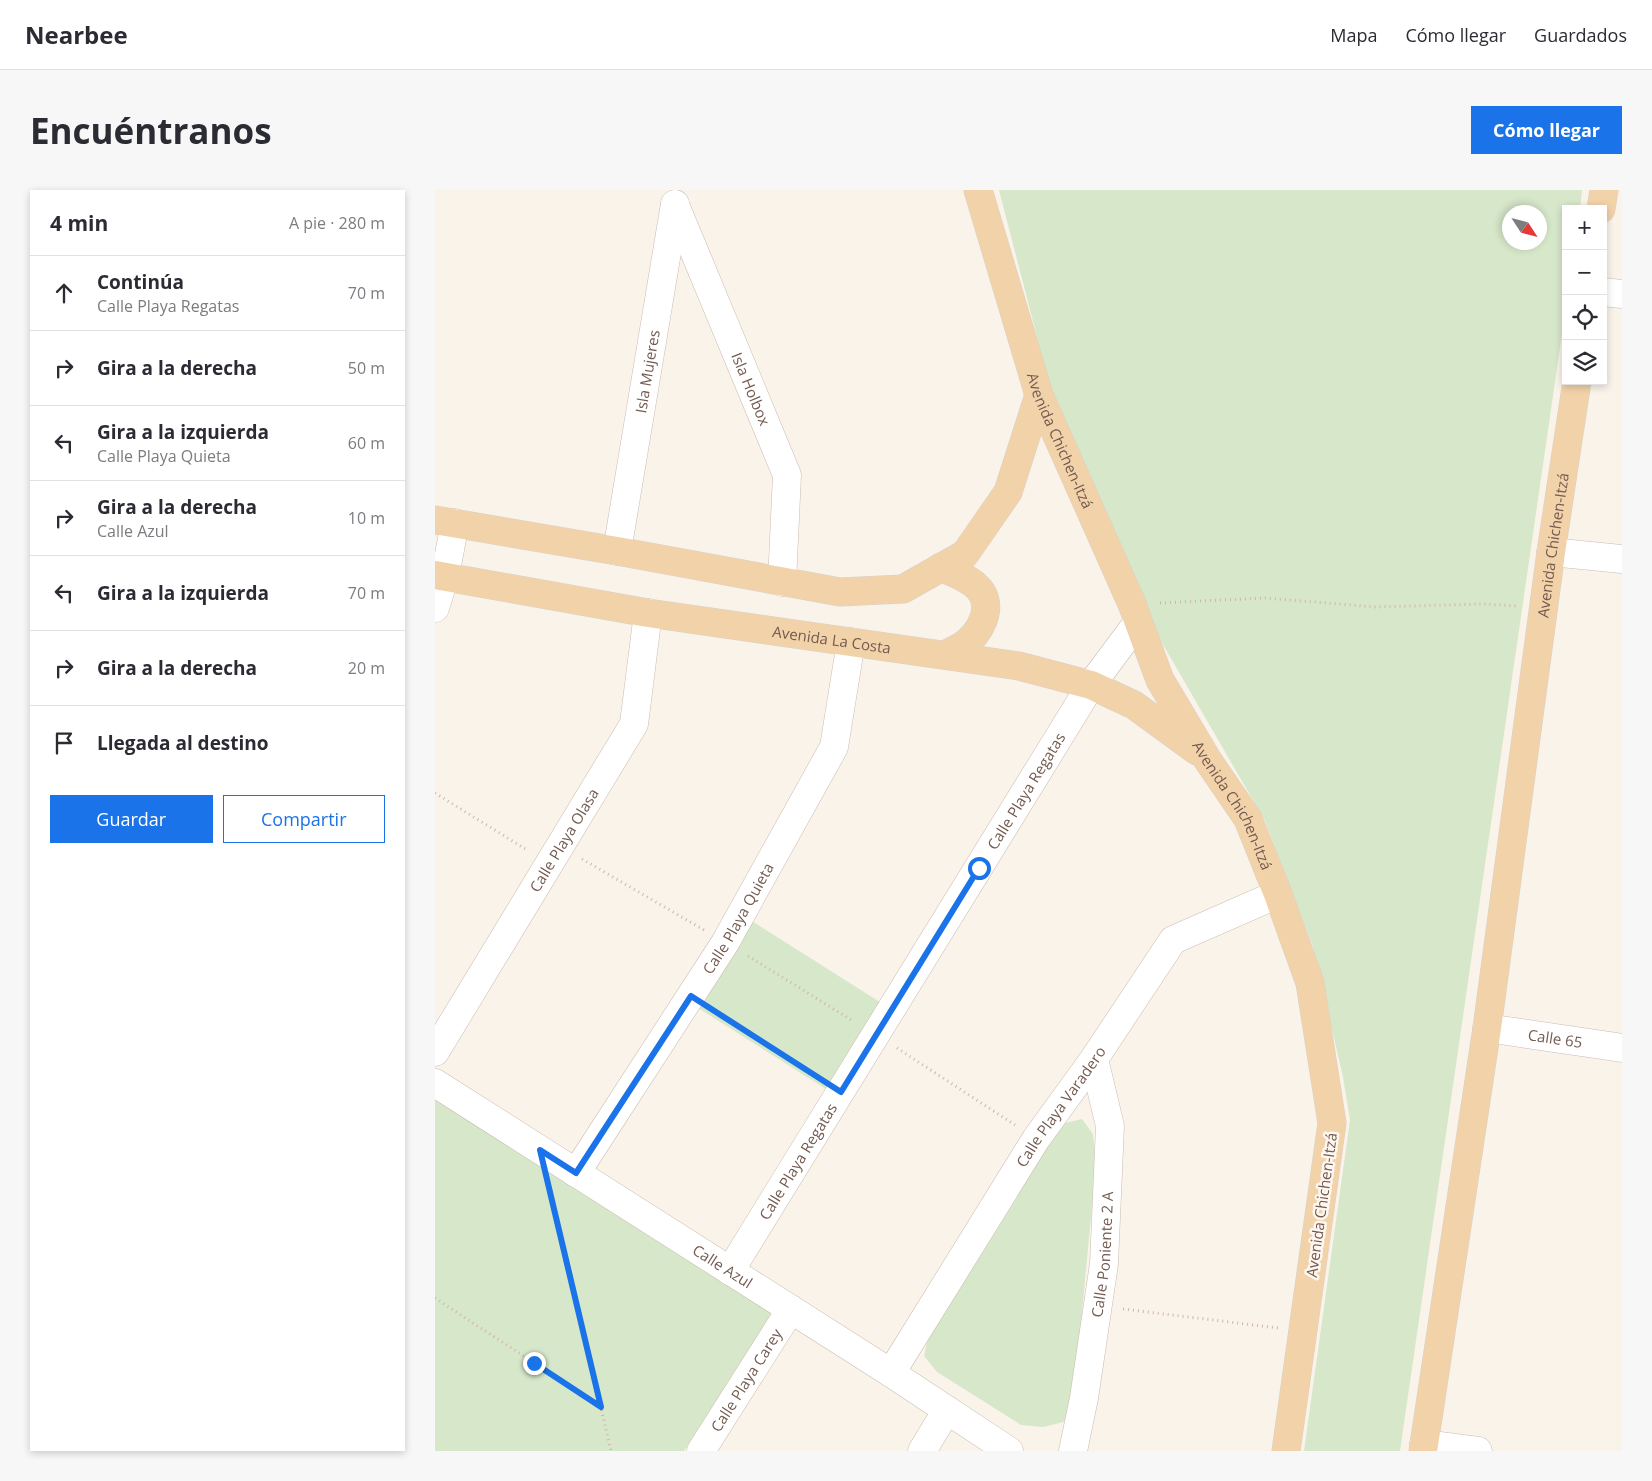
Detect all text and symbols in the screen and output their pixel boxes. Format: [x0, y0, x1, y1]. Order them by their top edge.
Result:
text: Nearbee [25, 18, 128, 51]
text: Mapa [1330, 23, 1377, 47]
text: Cómo llegar [1405, 23, 1506, 47]
text: Guardados [1534, 23, 1627, 47]
button: Cómo llegar [1471, 106, 1622, 154]
text: Encuéntranos [30, 107, 272, 154]
north arrow [1502, 205, 1547, 250]
map controls [1562, 205, 1607, 385]
button: + [1562, 205, 1607, 250]
text: 4 min [50, 209, 108, 237]
text: A pie · 280 m [289, 212, 385, 234]
button: − [1562, 250, 1607, 295]
text: Continúa [97, 269, 184, 295]
icon: ahead [50, 279, 78, 307]
text: 70 m [348, 282, 385, 304]
text: Calle Playa Regatas [97, 295, 239, 317]
button: locate [1562, 295, 1607, 340]
street label: Isla Mujeres [630, 328, 664, 415]
button: layers [1562, 340, 1607, 385]
street label: Isla Holbox [727, 349, 775, 429]
icon: right [50, 354, 78, 382]
text: Gira a la derecha [97, 355, 257, 381]
text: 50 m [348, 357, 385, 379]
street label: Avenida Chichen-Itzá [1023, 370, 1098, 512]
text: Gira a la izquierda [97, 419, 269, 445]
icon: left [50, 429, 78, 457]
text: 60 m [348, 432, 385, 454]
text: Calle Playa Quieta [97, 445, 231, 467]
street label: Avenida Chichen-Itzá [1532, 471, 1573, 619]
text: Gira a la derecha [97, 494, 257, 520]
icon: right [50, 504, 78, 532]
text: 10 m [348, 507, 385, 529]
text: Calle Azul [97, 520, 169, 542]
icon: left [50, 579, 78, 607]
text: Gira a la izquierda [97, 580, 269, 606]
text: 70 m [348, 582, 385, 604]
street label: Avenida La Costa [771, 621, 892, 658]
icon: right [50, 654, 78, 682]
text: Gira a la derecha [97, 655, 257, 681]
text: 20 m [348, 657, 385, 679]
icon: arrive [50, 729, 78, 757]
street label: Calle Playa Regatas [982, 729, 1069, 853]
text: Llegada al destino [97, 730, 269, 756]
street label: Avenida Chichen-Itzá [1188, 737, 1277, 873]
street label: Calle Playa Olasa [524, 784, 603, 896]
button: Guardar [50, 795, 213, 843]
button: Compartir [223, 795, 385, 843]
route start [968, 857, 991, 880]
street label: Calle Playa Quieta [698, 859, 778, 978]
street label: Calle 65 [1527, 1024, 1584, 1052]
street label: Calle Playa Varadero [1011, 1042, 1110, 1171]
street label: Calle Playa Regatas [754, 1099, 841, 1223]
street label: Avenida Chichen-Itzá [1301, 1131, 1341, 1279]
street label: Calle Poniente 2 A [1086, 1191, 1117, 1319]
street label: Calle Azul [689, 1240, 756, 1292]
street label: Calle Playa Carey [706, 1324, 786, 1435]
route end [523, 1352, 546, 1375]

